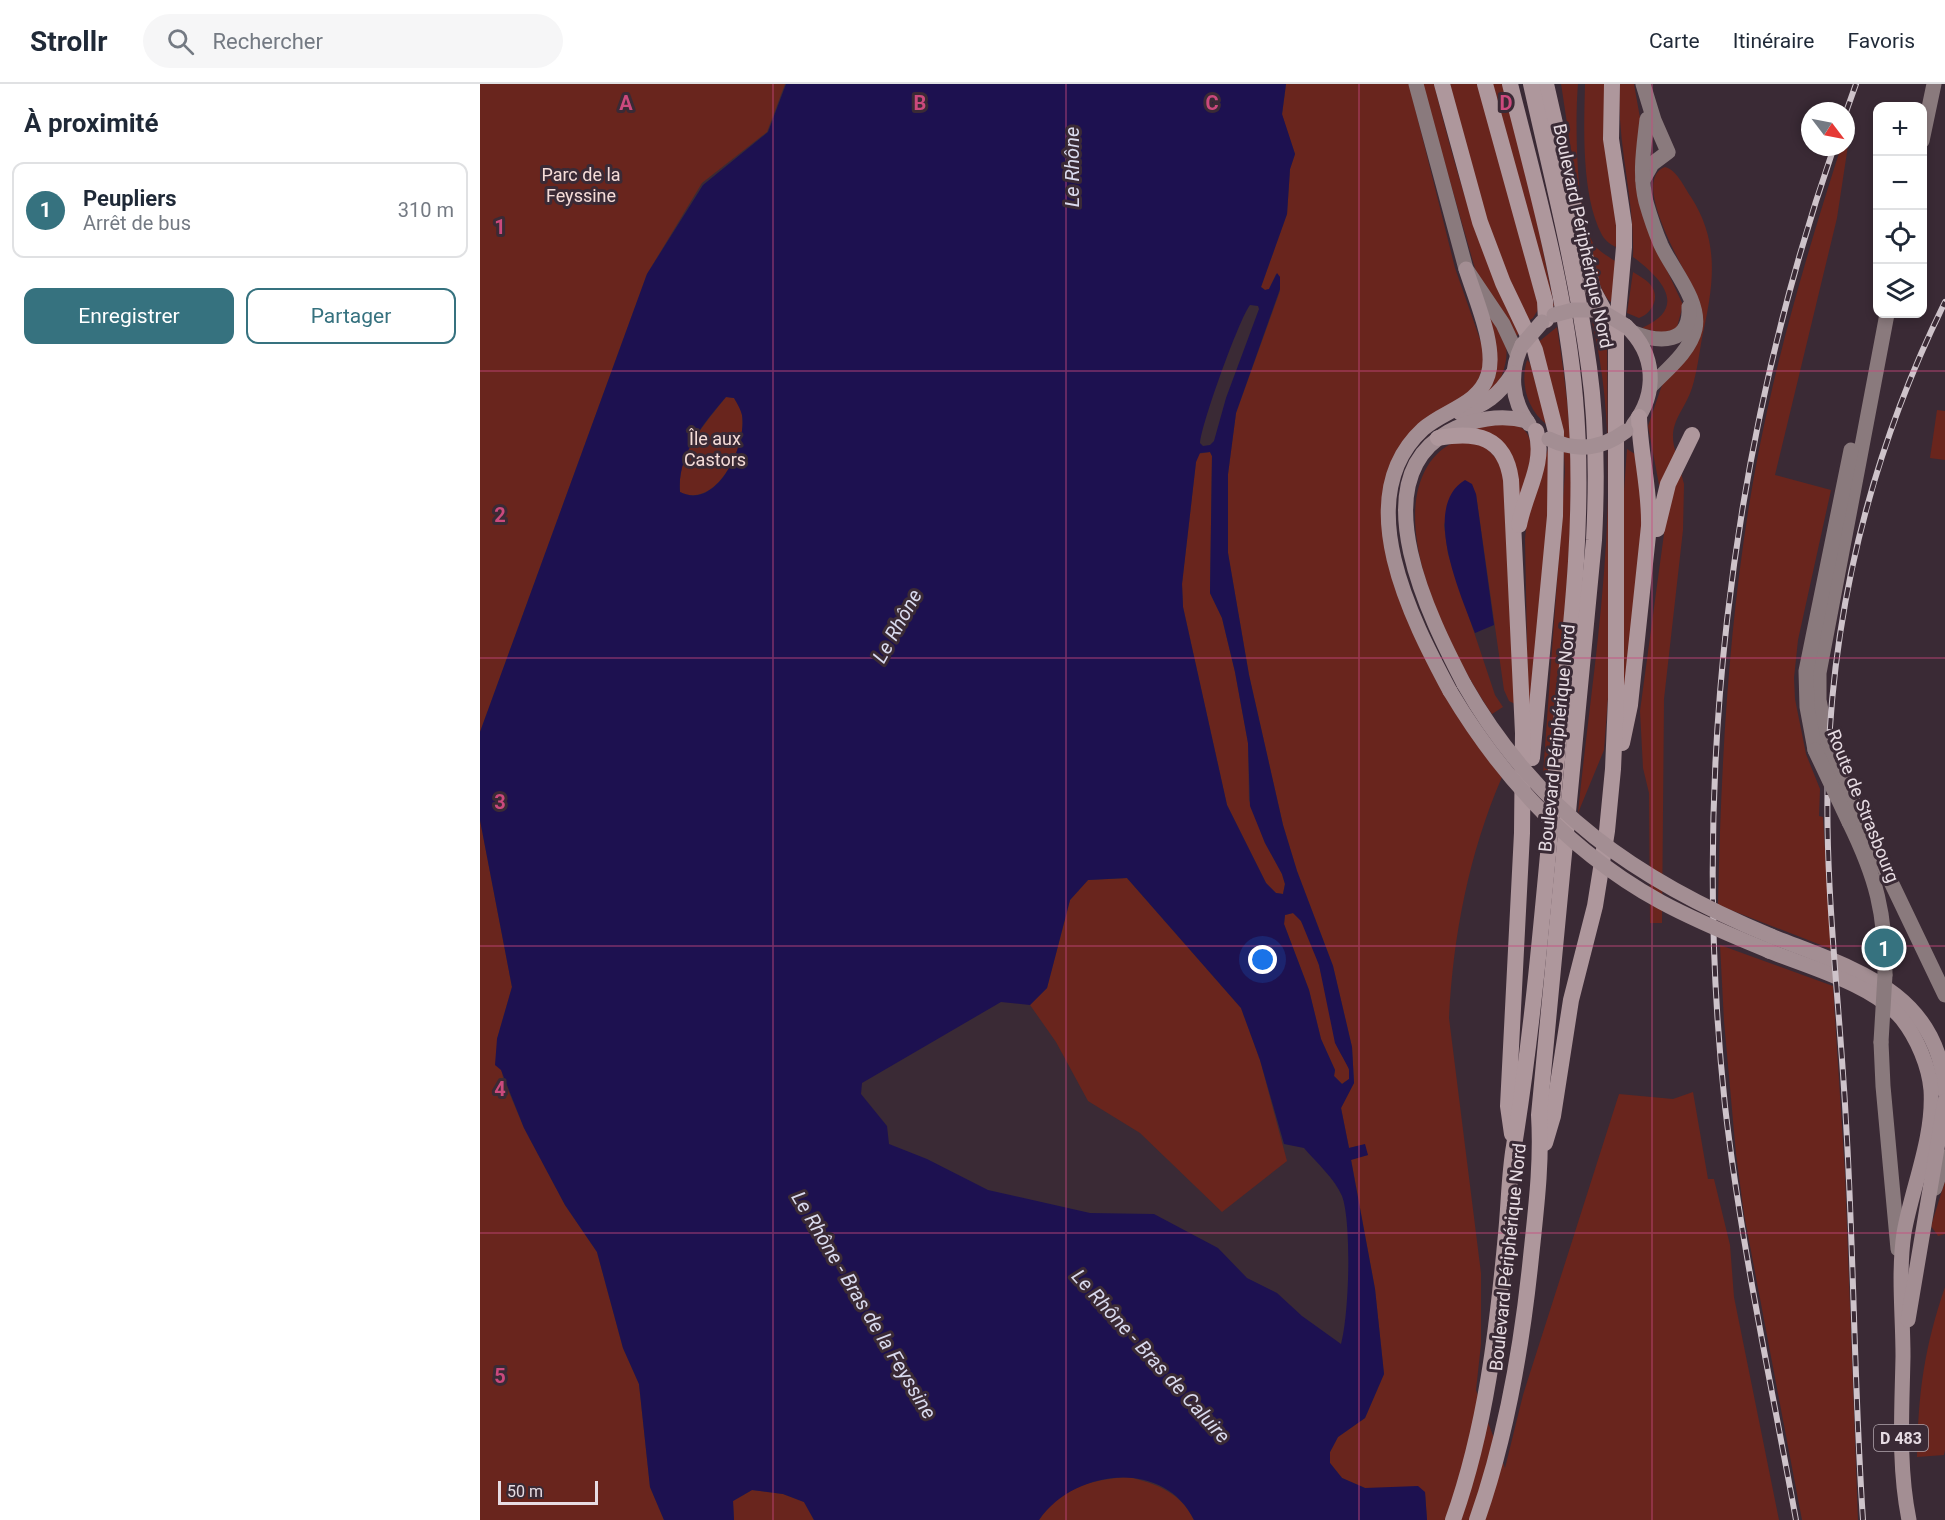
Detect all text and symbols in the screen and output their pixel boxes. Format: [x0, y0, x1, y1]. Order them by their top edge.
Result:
search box [143, 14, 563, 68]
text: Strollr [30, 25, 107, 58]
icon: search [164, 25, 197, 58]
text: Rechercher [212, 29, 323, 54]
text: Carte [1649, 29, 1700, 53]
text: Itinéraire [1733, 29, 1814, 53]
text: Favoris [1847, 29, 1915, 53]
text: A [619, 91, 633, 115]
text: B [914, 91, 926, 115]
text: C [1205, 91, 1219, 115]
text: D [1500, 91, 1513, 115]
north arrow [1801, 102, 1855, 156]
map controls [1873, 102, 1927, 318]
button: + [1873, 102, 1927, 156]
text: À proximité [24, 108, 158, 138]
street label: Boulevard Périphérique Nord [1549, 122, 1618, 350]
water label: Le Rhône [1060, 127, 1084, 207]
button: − [1873, 156, 1927, 210]
park label: Parc de la Feyssine [541, 164, 621, 206]
text: Peupliers [83, 186, 177, 211]
text: 1 [40, 198, 51, 222]
text: 310 m [398, 198, 454, 222]
button: locate [1873, 210, 1927, 264]
text: Arrêt de bus [83, 211, 191, 235]
text: 1 [494, 215, 506, 239]
button: layers [1873, 264, 1927, 318]
button: Enregistrer [24, 288, 234, 344]
button: Partager [246, 288, 456, 344]
park label: Île aux Castors [684, 428, 746, 470]
text: 2 [494, 503, 506, 527]
water label: Le Rhône [867, 585, 927, 667]
street label: Boulevard Périphérique Nord [1534, 623, 1579, 853]
street label: Route de Strasbourg [1823, 726, 1904, 885]
text: 3 [494, 790, 506, 814]
pin: 1 [1864, 926, 1904, 970]
your location [1248, 945, 1277, 974]
text: 4 [494, 1077, 506, 1101]
street label: Boulevard Périphérique Nord [1485, 1142, 1530, 1372]
water label: Le Rhône - Bras de la Feyssine [786, 1187, 942, 1423]
water label: Le Rhône - Bras de Caluire [1067, 1264, 1235, 1448]
text: 5 [494, 1364, 506, 1388]
road number: D 483 [1874, 1425, 1928, 1451]
scale bar [498, 1478, 598, 1506]
text: 50 m [507, 1482, 543, 1501]

